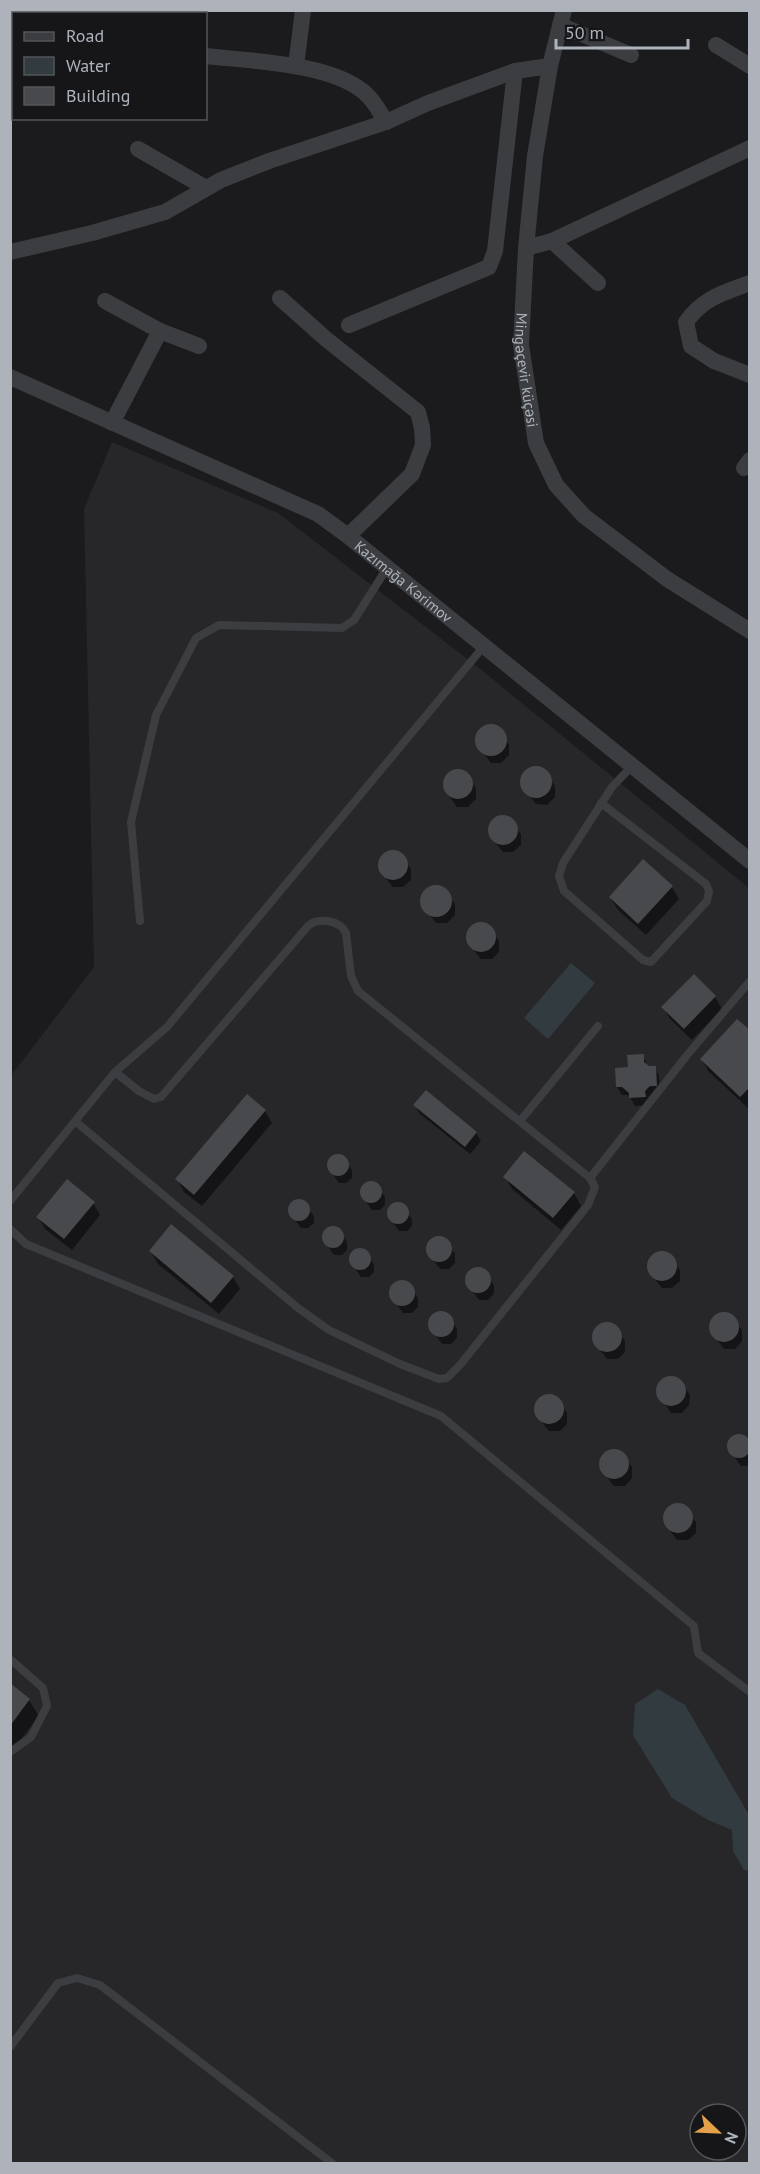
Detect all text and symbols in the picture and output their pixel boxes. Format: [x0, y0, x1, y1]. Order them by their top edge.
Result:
legend [12, 12, 207, 120]
scale bar [556, 12, 688, 50]
text: 50 m [565, 21, 604, 44]
text: Road [66, 24, 104, 47]
text: Water [66, 54, 110, 77]
text: Building [66, 84, 130, 107]
street label: Mingəçevir küçəsi [512, 312, 543, 429]
street label: Kazımağa Kərimov [351, 536, 457, 627]
north arrow [688, 2102, 748, 2162]
text: N [721, 2129, 743, 2147]

